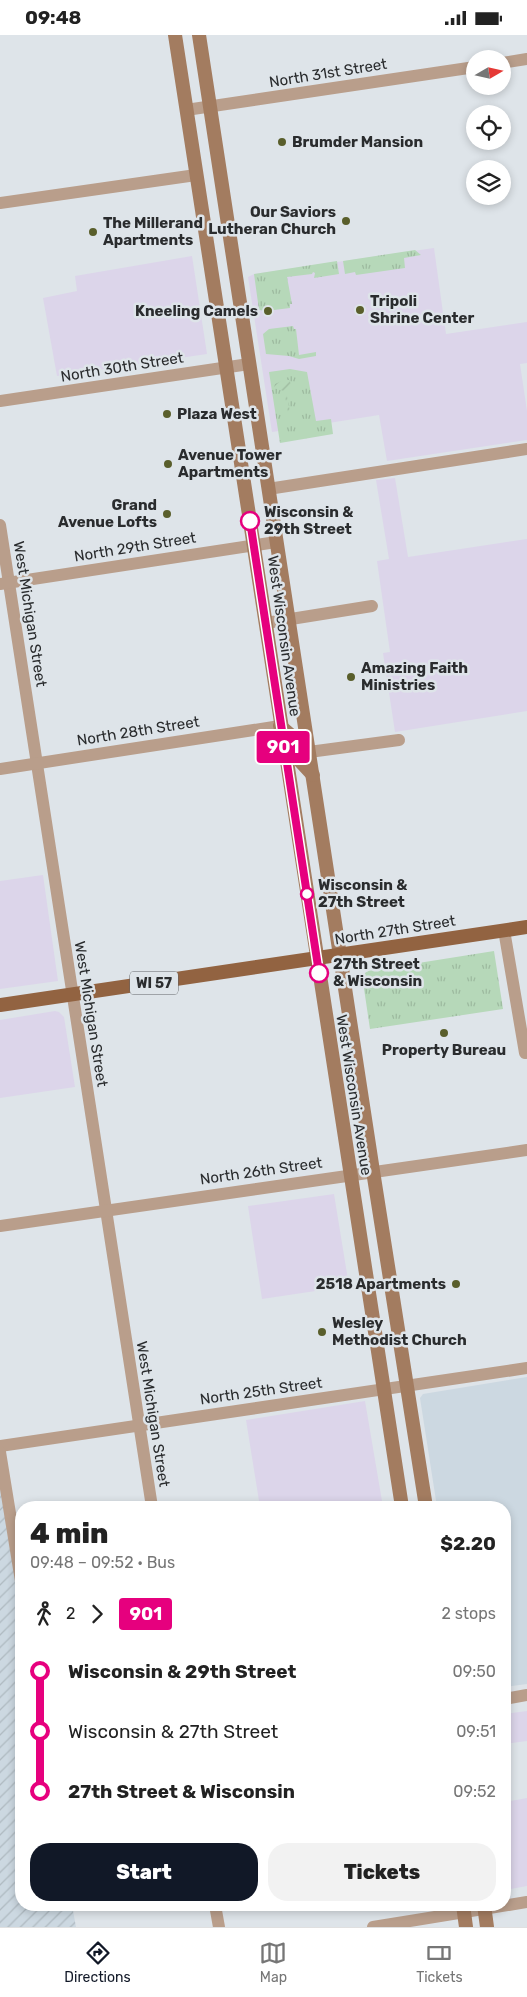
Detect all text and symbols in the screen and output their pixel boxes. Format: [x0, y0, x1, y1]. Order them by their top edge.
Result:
text: 09:48 [25, 6, 82, 29]
north arrow [466, 50, 511, 95]
map controls [466, 50, 511, 205]
street label: North 31st Street [268, 55, 388, 91]
button: locate [466, 105, 511, 150]
place label: Brumder Mansion [292, 133, 423, 151]
marker: Brumder Mansion [276, 136, 288, 148]
button: layers [466, 160, 511, 205]
place label: Our Saviors Lutheran Church [208, 203, 336, 238]
place label: The Millerand Apartments [103, 214, 203, 249]
marker: Our Saviors Lutheran Church [340, 215, 352, 227]
marker: The Millerand Apartments [87, 226, 99, 238]
place label: Tripoli Shrine Center [370, 292, 474, 327]
place label: Kneeling Camels [135, 302, 258, 320]
marker: Tripoli Shrine Center [354, 304, 366, 316]
marker: Kneeling Camels [262, 305, 274, 317]
street label: North 30th Street [59, 348, 185, 386]
place label: Plaza West [177, 405, 257, 423]
marker: Plaza West [161, 408, 173, 420]
place label: Avenue Tower Apartments [178, 446, 282, 481]
marker: Avenue Tower Apartments [162, 458, 174, 470]
place label: Grand Avenue Lofts [58, 496, 157, 531]
place label: Wisconsin & 29th Street [264, 503, 353, 538]
marker: Grand Avenue Lofts [161, 508, 173, 520]
marker: Wisconsin & 29th Street [240, 511, 260, 531]
street label: North 29th Street [73, 528, 197, 566]
street label: West Michigan Street [10, 540, 50, 688]
street label: West Wisconsin Avenue [264, 554, 304, 718]
place label: Amazing Faith Ministries [361, 659, 468, 694]
marker: Amazing Faith Ministries [345, 671, 357, 683]
street label: North 28th Street [75, 712, 201, 750]
line badge: 901 [254, 731, 312, 763]
text: 901 [267, 736, 299, 758]
place label: Wisconsin & 27th Street [318, 876, 407, 911]
marker: Wisconsin & 27th Street [300, 887, 314, 901]
street label: North 27th Street [333, 912, 457, 948]
street label: West Michigan Street [71, 940, 111, 1088]
place label: 27th Street & Wisconsin [333, 955, 422, 990]
marker: 27th Street & Wisconsin [309, 963, 329, 983]
road number: WI 57 [130, 971, 178, 995]
street label: West Wisconsin Avenue [332, 1013, 376, 1177]
marker: Property Bureau [438, 1027, 450, 1039]
place label: Property Bureau [382, 1041, 506, 1059]
street label: North 26th Street [199, 1153, 323, 1188]
place label: 2518 Apartments [316, 1275, 446, 1293]
marker: 2518 Apartments [450, 1278, 462, 1290]
place label: Wesley Methodist Church [332, 1314, 467, 1349]
marker: Wesley Methodist Church [316, 1326, 328, 1338]
street label: West Michigan Street [133, 1340, 173, 1488]
street label: North 25th Street [199, 1373, 323, 1408]
text: 4 min [30, 1517, 108, 1550]
text: $2.20 [440, 1532, 496, 1555]
text: 09:48 – 09:52 · Bus [30, 1553, 175, 1572]
icon: walk [30, 1600, 58, 1628]
icon: forward [83, 1600, 111, 1628]
text: 901 [129, 1603, 162, 1625]
text: 2 [66, 1604, 75, 1623]
text: 2 stops [441, 1604, 496, 1623]
text: Wisconsin & 29th Street [68, 1660, 296, 1683]
text: 09:50 [453, 1662, 496, 1681]
text: Wisconsin & 27th Street [68, 1720, 278, 1743]
text: 09:51 [456, 1722, 496, 1741]
text: 27th Street & Wisconsin [68, 1780, 295, 1803]
text: 09:52 [453, 1782, 496, 1801]
button: Start [30, 1843, 258, 1901]
button: Tickets [268, 1843, 496, 1901]
tab: Directions [64, 1939, 131, 1986]
tab: Map [259, 1939, 287, 1986]
tab: Tickets [416, 1939, 463, 1986]

